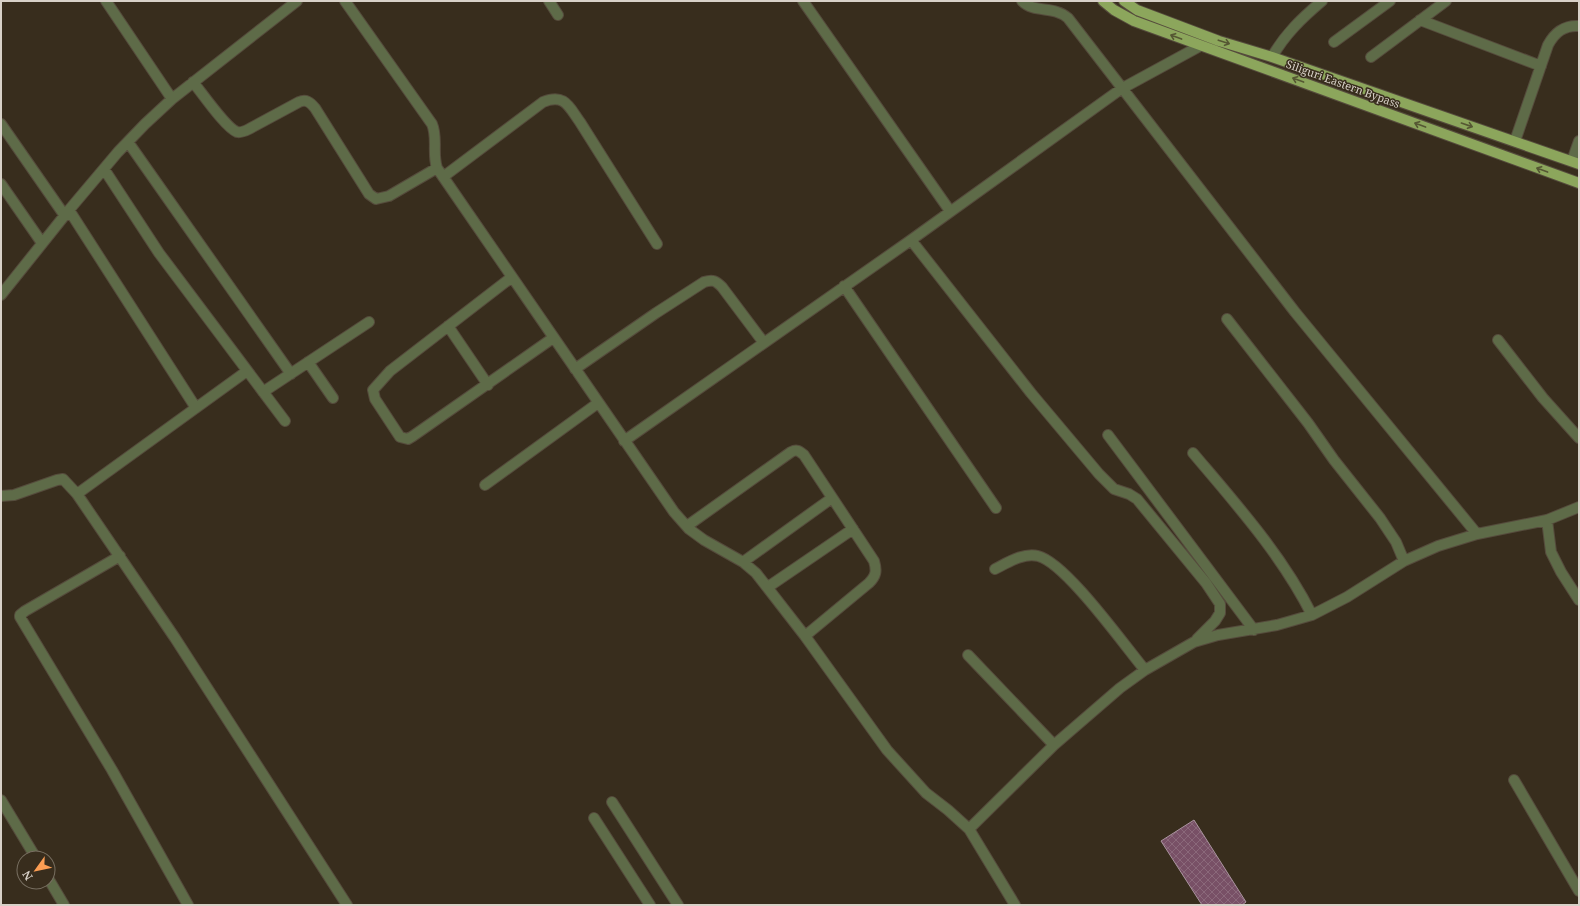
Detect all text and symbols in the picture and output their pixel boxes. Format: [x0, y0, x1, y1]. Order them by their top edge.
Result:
one-way arrow [1170, 32, 1182, 40]
one-way arrow [1218, 39, 1231, 46]
street label: Siliguri Eastern Bypass [1284, 56, 1402, 111]
one-way arrow [1293, 76, 1305, 84]
one-way arrow [1415, 121, 1427, 129]
one-way arrow [1460, 121, 1472, 129]
one-way arrow [1537, 165, 1549, 173]
north arrow [16, 850, 56, 890]
text: N [18, 868, 36, 883]

